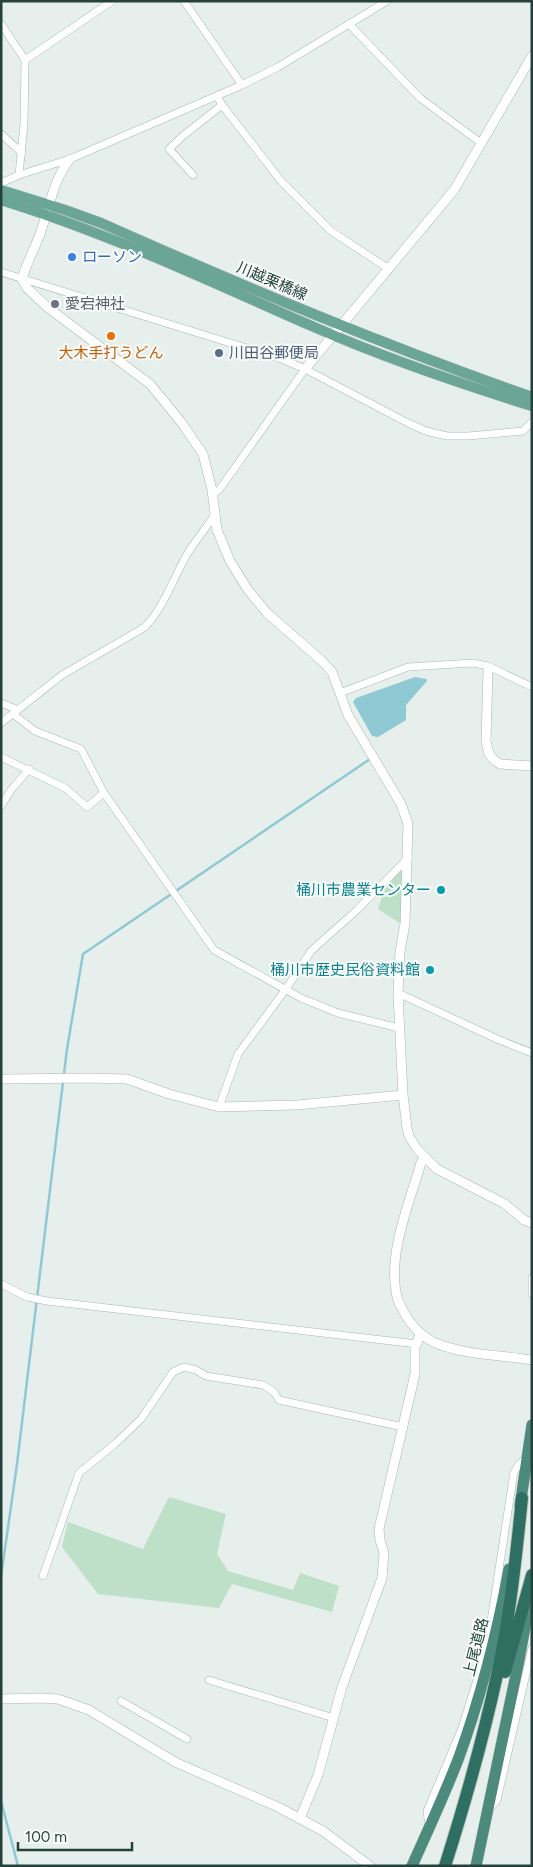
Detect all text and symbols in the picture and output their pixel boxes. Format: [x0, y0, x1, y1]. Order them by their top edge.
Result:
place label: ローソン [82, 248, 142, 266]
marker: ローソン [66, 251, 78, 263]
street label: 川越栗橋線 [234, 258, 310, 304]
place label: 愛宕神社 [65, 295, 125, 313]
marker: 愛宕神社 [49, 298, 61, 310]
marker: 大木手打うどん [105, 330, 117, 342]
place label: 大木手打うどん [58, 344, 164, 362]
place label: 川田谷郵便局 [229, 344, 319, 362]
marker: 川田谷郵便局 [213, 347, 225, 359]
place label: 桶川市農業センター [296, 881, 431, 899]
marker: 桶川市農業センター [435, 884, 447, 896]
place label: 桶川市歴史民俗資料館 [270, 961, 420, 979]
marker: 桶川市歴史民俗資料館 [424, 964, 436, 976]
street label: 上尾道路 [460, 1616, 492, 1678]
scale bar [18, 1820, 131, 1852]
text: 100 m [25, 1828, 67, 1846]

